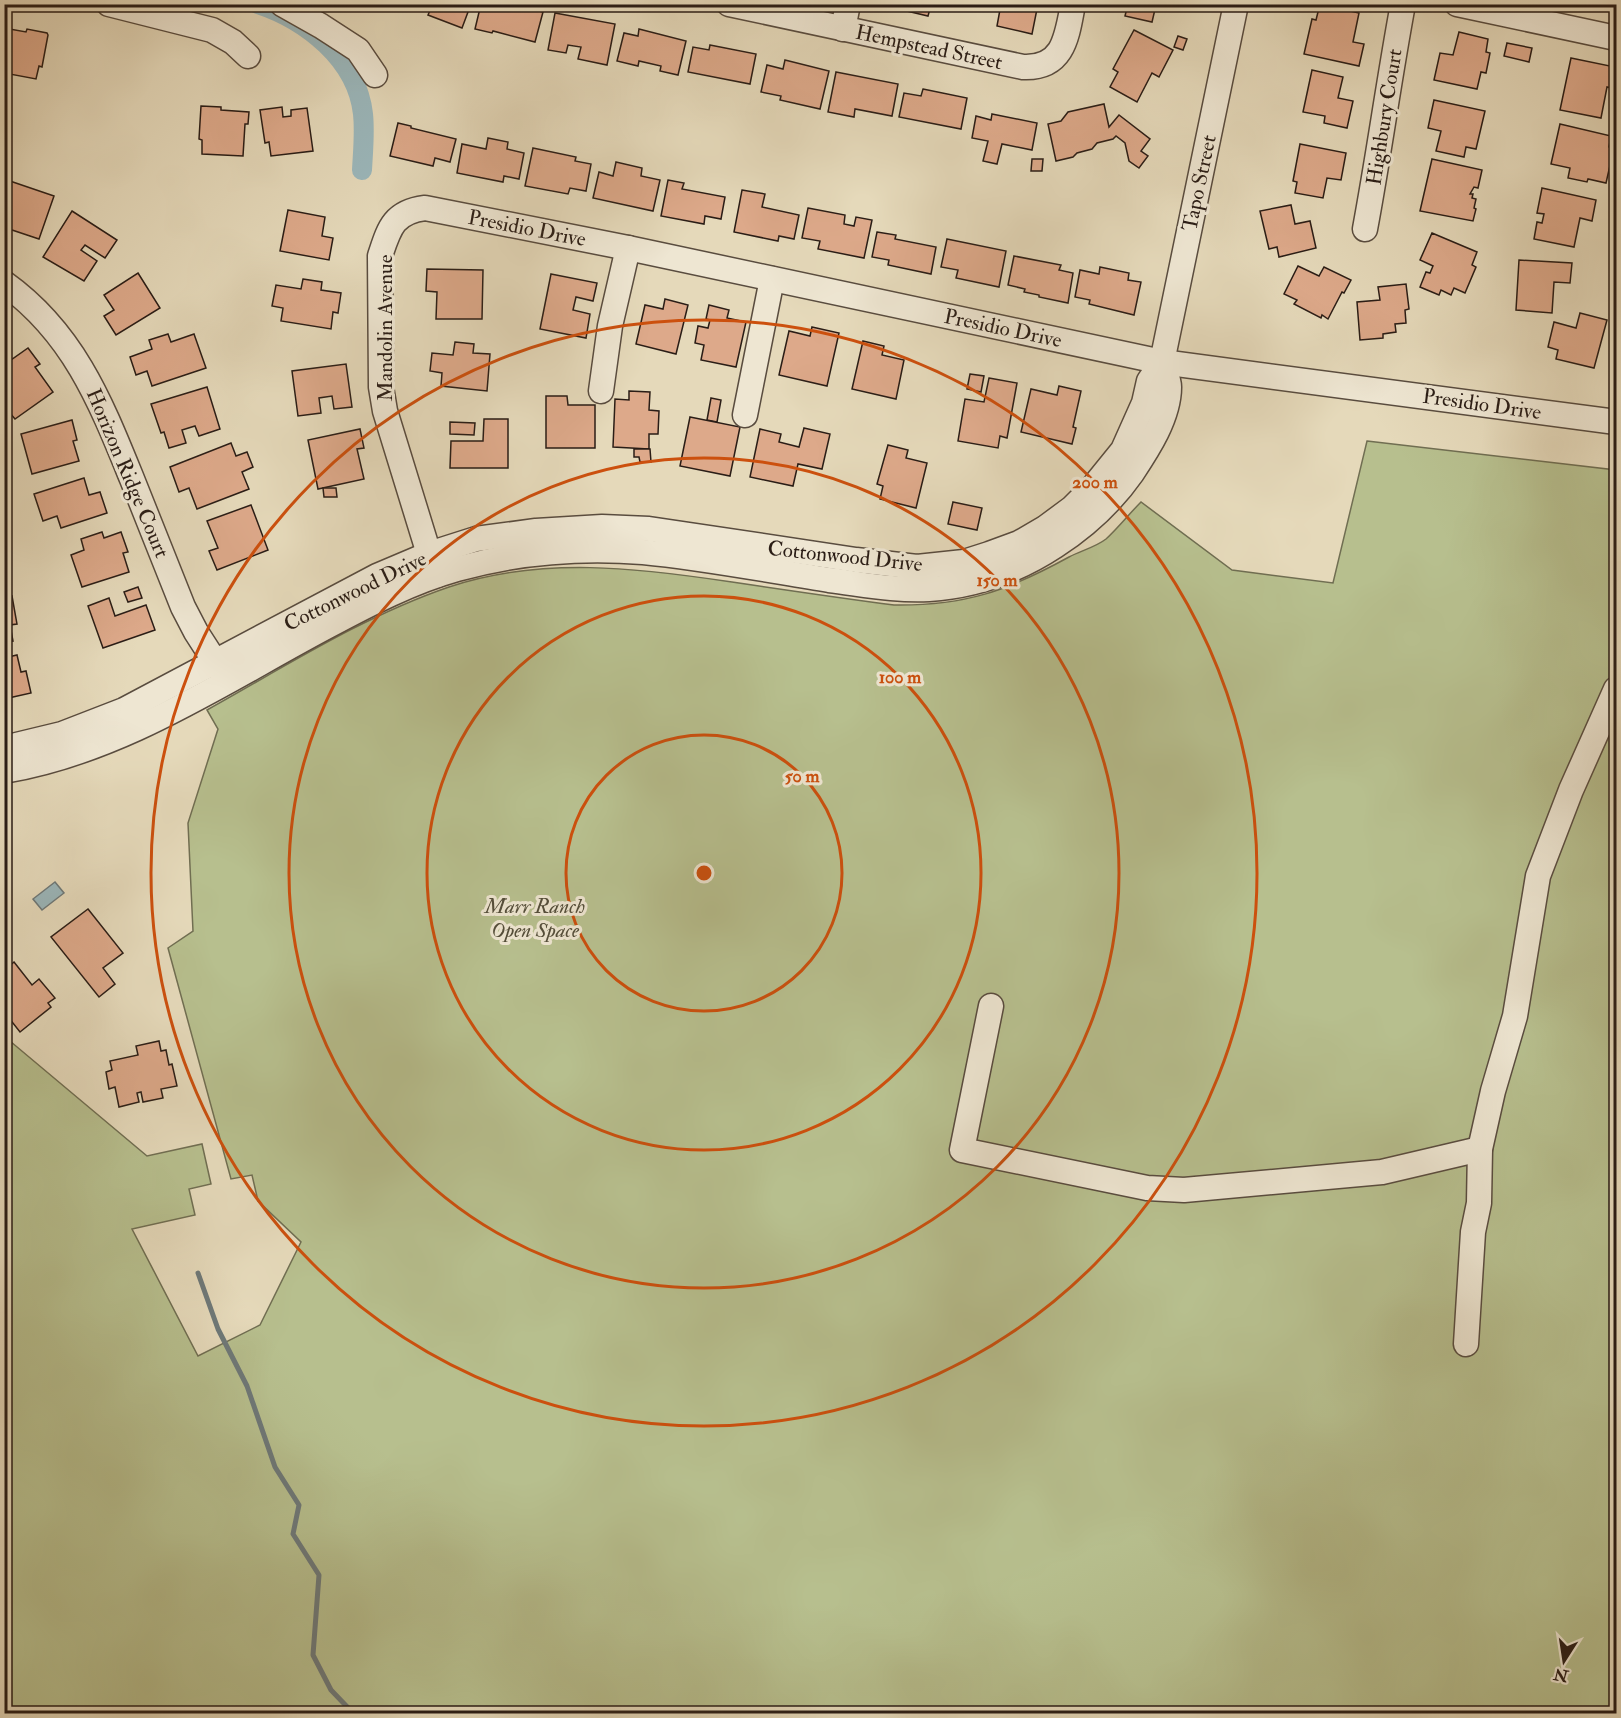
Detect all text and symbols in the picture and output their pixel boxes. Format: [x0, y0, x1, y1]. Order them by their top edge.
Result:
street label: Hempstead Street [853, 19, 1005, 76]
street label: Highbury Court [1360, 47, 1409, 187]
street label: Tapo Street [1176, 132, 1223, 234]
street label: Presidio Drive [466, 204, 588, 253]
street label: Mandolin Avenue [372, 254, 399, 401]
street label: Presidio Drive [942, 303, 1064, 354]
street label: Presidio Drive [1421, 383, 1543, 426]
street label: Horizon Ridge Court [80, 384, 175, 562]
text: 200 m [1072, 471, 1119, 494]
street label: Cottonwood Drive [766, 535, 924, 578]
street label: Cottonwood Drive [279, 545, 431, 638]
text: 150 m [976, 569, 1019, 592]
text: 100 m [879, 666, 922, 689]
text: 50 m [785, 765, 820, 788]
centre of rings [694, 863, 714, 883]
park label: Marr Ranch Open Space [483, 893, 585, 944]
north arrow [1534, 1631, 1594, 1691]
text: N [1551, 1663, 1571, 1686]

